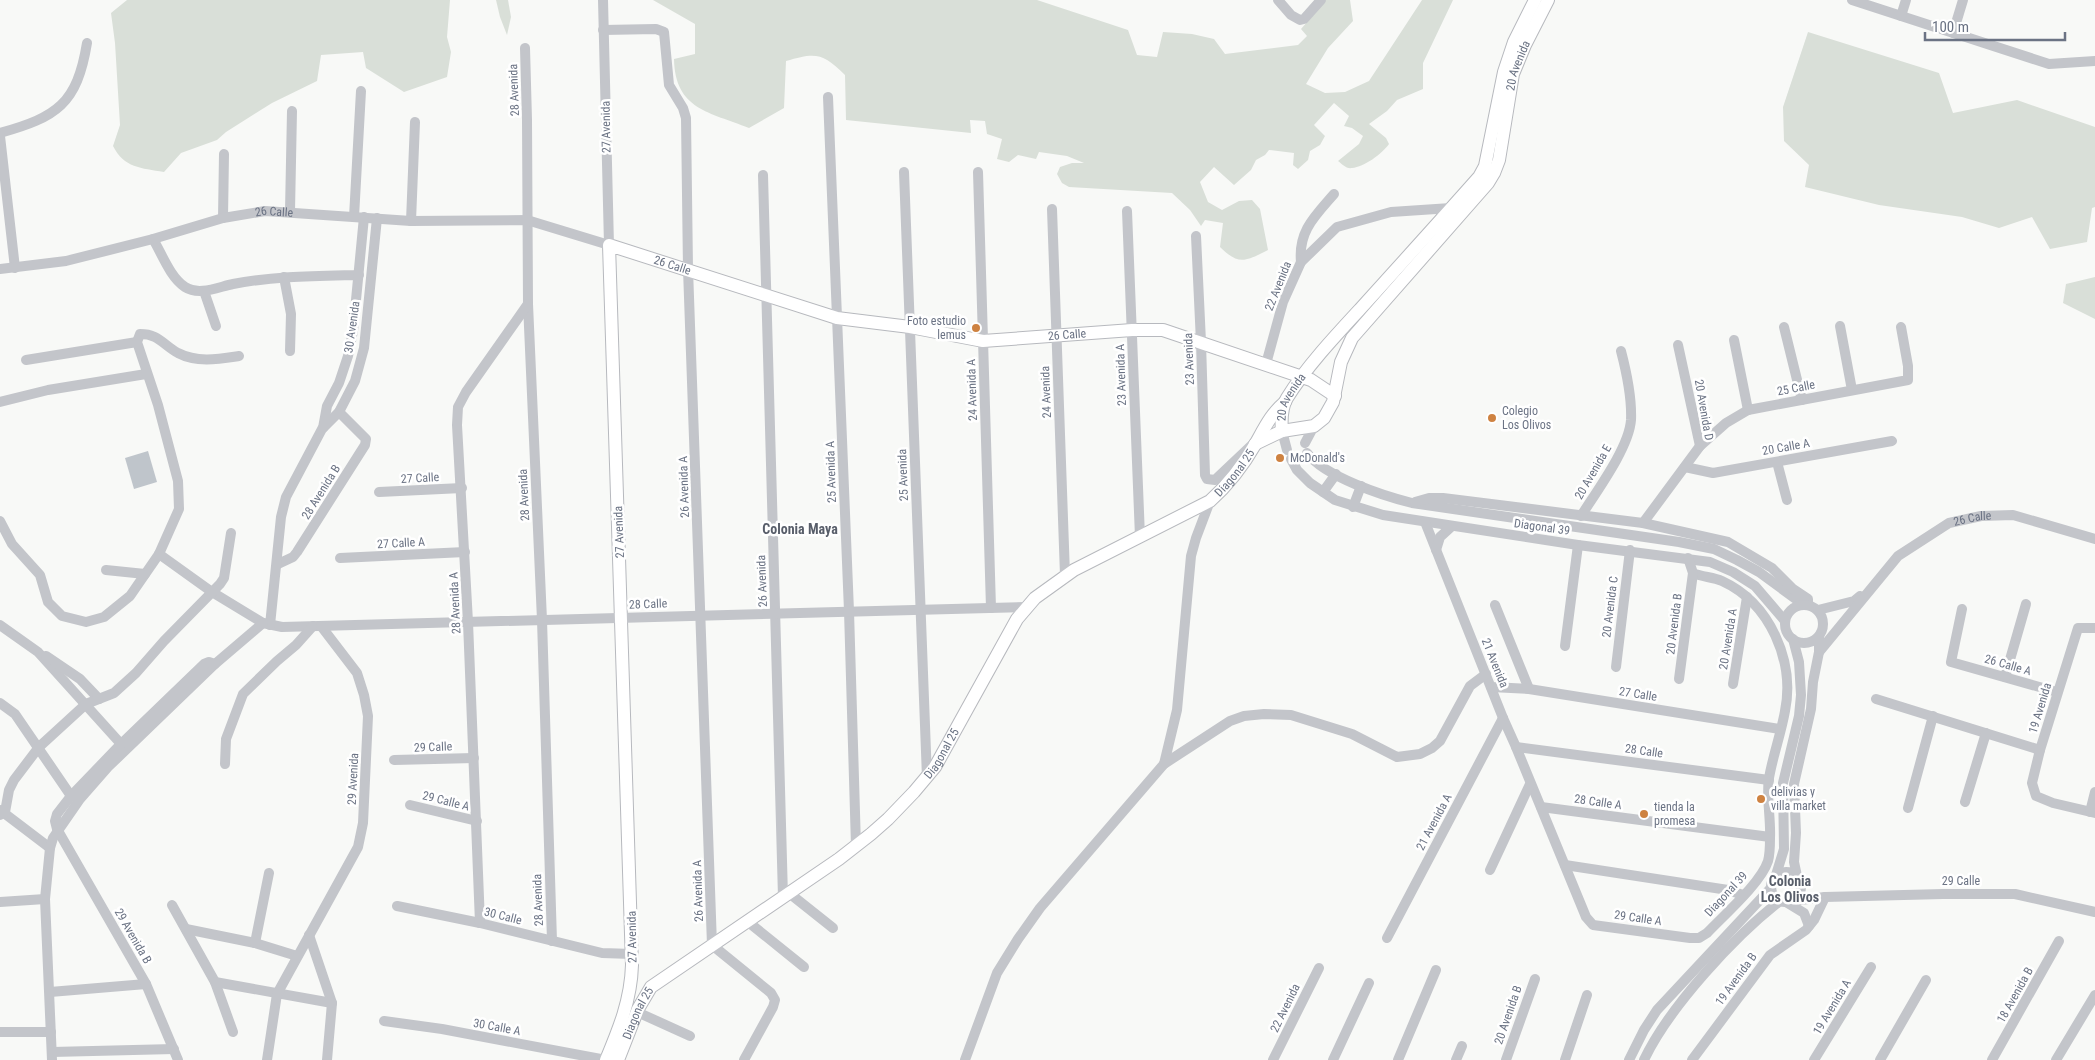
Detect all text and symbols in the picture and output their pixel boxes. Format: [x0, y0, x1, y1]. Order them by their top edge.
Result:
scale bar [1925, 10, 2065, 42]
text: 100 m [1932, 18, 1969, 36]
street label: 20 Avenida [1503, 38, 1533, 92]
street label: 28 Avenida [506, 63, 522, 116]
street label: 27 Avenida [599, 101, 613, 153]
street label: 26 Calle [254, 204, 294, 220]
street label: 26 Calle [652, 253, 693, 278]
street label: 22 Avenida [1262, 259, 1294, 313]
street label: 30 Avenida [341, 300, 363, 354]
place label: Foto estudio lemus [907, 314, 966, 342]
marker: Foto estudio lemus [970, 322, 982, 334]
street label: 26 Calle [1047, 326, 1087, 343]
street label: 23 Avenida [1181, 332, 1197, 385]
street label: 23 Avenida A [1113, 344, 1129, 406]
street label: 24 Avenida A [964, 359, 980, 421]
street label: 24 Avenida [1038, 365, 1054, 418]
street label: 20 Avenida [1274, 370, 1309, 421]
street label: 25 Calle [1776, 377, 1816, 399]
street label: 20 Avenida D [1692, 378, 1716, 442]
place label: Colegio Los Olivos [1502, 404, 1551, 432]
marker: Colegio Los Olivos [1486, 412, 1498, 424]
street label: 20 Calle A [1761, 436, 1811, 458]
street label: 25 Avenida A [823, 441, 839, 503]
street label: 20 Avenida E [1572, 442, 1614, 502]
street label: Diagonal 25 [1212, 447, 1258, 500]
street label: 25 Avenida [895, 448, 911, 501]
place label: McDonald's [1290, 451, 1345, 465]
marker: McDonald's [1274, 452, 1286, 464]
street label: 26 Avenida A [676, 456, 692, 518]
street label: 28 Avenida B [299, 462, 343, 522]
street label: 28 Avenida [516, 468, 532, 521]
street label: 27 Calle [401, 470, 440, 486]
street label: 27 Avenida [611, 505, 627, 558]
street label: 26 Calle [1952, 509, 1992, 529]
street label: Diagonal 39 [1513, 516, 1571, 538]
district label: Colonia Maya [762, 521, 838, 537]
street label: 27 Calle A [377, 535, 425, 551]
street label: 26 Avenida [754, 554, 770, 607]
street label: 28 Avenida A [446, 572, 464, 634]
street label: 20 Avenida C [1599, 575, 1621, 638]
street label: 20 Avenida B [1663, 593, 1685, 655]
street label: 28 Calle [629, 596, 668, 612]
street label: 20 Avenida A [1716, 607, 1740, 671]
street label: 21 Avenida [1479, 636, 1511, 690]
street label: 26 Calle A [1983, 652, 2033, 678]
street label: 19 Avenida [2026, 681, 2054, 735]
street label: 27 Calle [1618, 684, 1658, 704]
street label: Diagonal 25 [921, 726, 962, 782]
street label: 29 Calle [414, 739, 453, 755]
street label: 28 Calle [1624, 741, 1664, 761]
street label: 29 Avenida [345, 752, 361, 805]
place label: delivias y villa market [1771, 785, 1826, 813]
street label: 29 Calle A [421, 788, 471, 814]
street label: 21 Avenida A [1413, 791, 1455, 853]
street label: 28 Calle A [1573, 792, 1623, 812]
marker: delivias y villa market [1755, 793, 1767, 805]
place label: tienda la promesa [1654, 800, 1696, 828]
marker: tienda la promesa [1638, 808, 1650, 820]
street label: 26 Avenida A [690, 860, 706, 922]
street label: Diagonal 39 [1702, 869, 1750, 919]
street label: 28 Avenida [530, 873, 546, 926]
district label: Colonia Los Olivos [1761, 873, 1819, 905]
street label: 29 Calle [1942, 874, 1981, 888]
street label: 30 Calle [483, 905, 524, 928]
street label: 29 Avenida B [112, 906, 154, 966]
street label: 29 Calle A [1613, 908, 1663, 928]
street label: 27 Avenida [625, 911, 639, 963]
street label: 19 Avenida B [1712, 950, 1760, 1008]
street label: 18 Avenida B [1994, 965, 2036, 1025]
street label: 19 Avenida A [1810, 977, 1854, 1037]
street label: 22 Avenida [1267, 981, 1303, 1035]
street label: Diagonal 25 [620, 984, 656, 1041]
street label: 20 Avenida B [1491, 984, 1525, 1046]
street label: 30 Calle A [472, 1016, 522, 1038]

